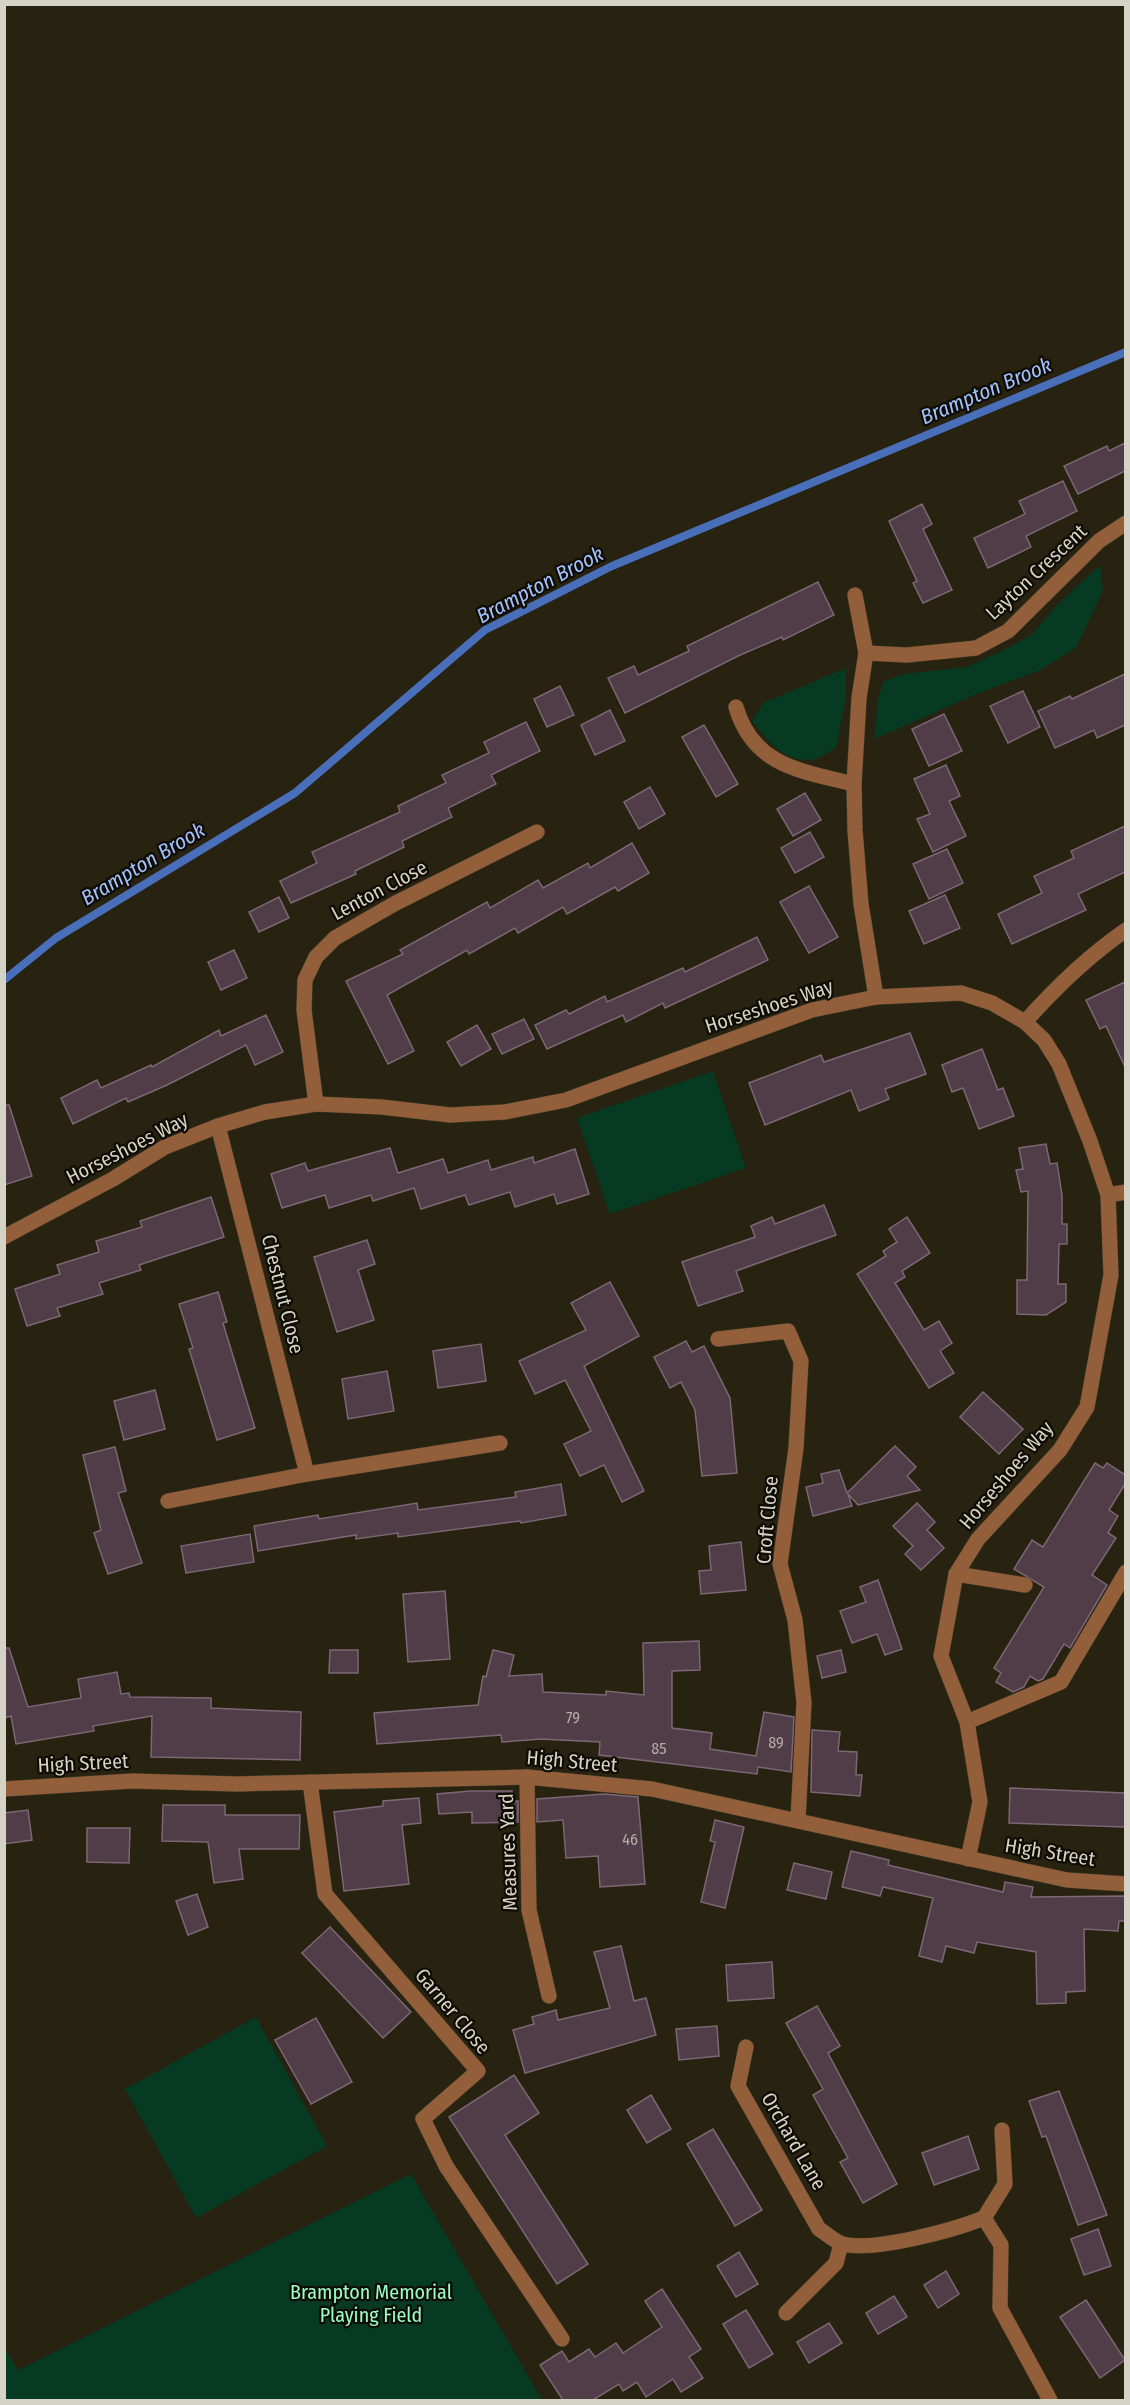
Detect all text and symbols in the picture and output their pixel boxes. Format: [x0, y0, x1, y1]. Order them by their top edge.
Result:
water label: Brampton Brook [916, 352, 1056, 430]
street label: Layton Crescent [981, 519, 1092, 625]
water label: Brampton Brook [472, 541, 608, 629]
water label: Brampton Brook [76, 817, 210, 911]
street label: Lenton Close [327, 855, 431, 925]
street label: Horseshoes Way [702, 974, 836, 1038]
street label: Horseshoes Way [62, 1107, 192, 1189]
street label: Chestnut Close [257, 1232, 309, 1356]
street label: Horseshoes Way [954, 1416, 1058, 1534]
street label: Croft Close [751, 1475, 783, 1565]
house number: 79 [566, 1708, 580, 1727]
house number: 89 [768, 1733, 784, 1752]
house number: 85 [651, 1739, 667, 1758]
street label: High Street [526, 1745, 619, 1777]
street label: High Street [37, 1749, 130, 1777]
street label: Measures Yard [494, 1793, 522, 1911]
house number: 46 [622, 1830, 638, 1849]
street label: High Street [1003, 1833, 1097, 1871]
street label: Garner Close [410, 1963, 496, 2059]
street label: Orchard Lane [756, 2088, 832, 2194]
park label: Brampton Memorial Playing Field [290, 2280, 452, 2327]

